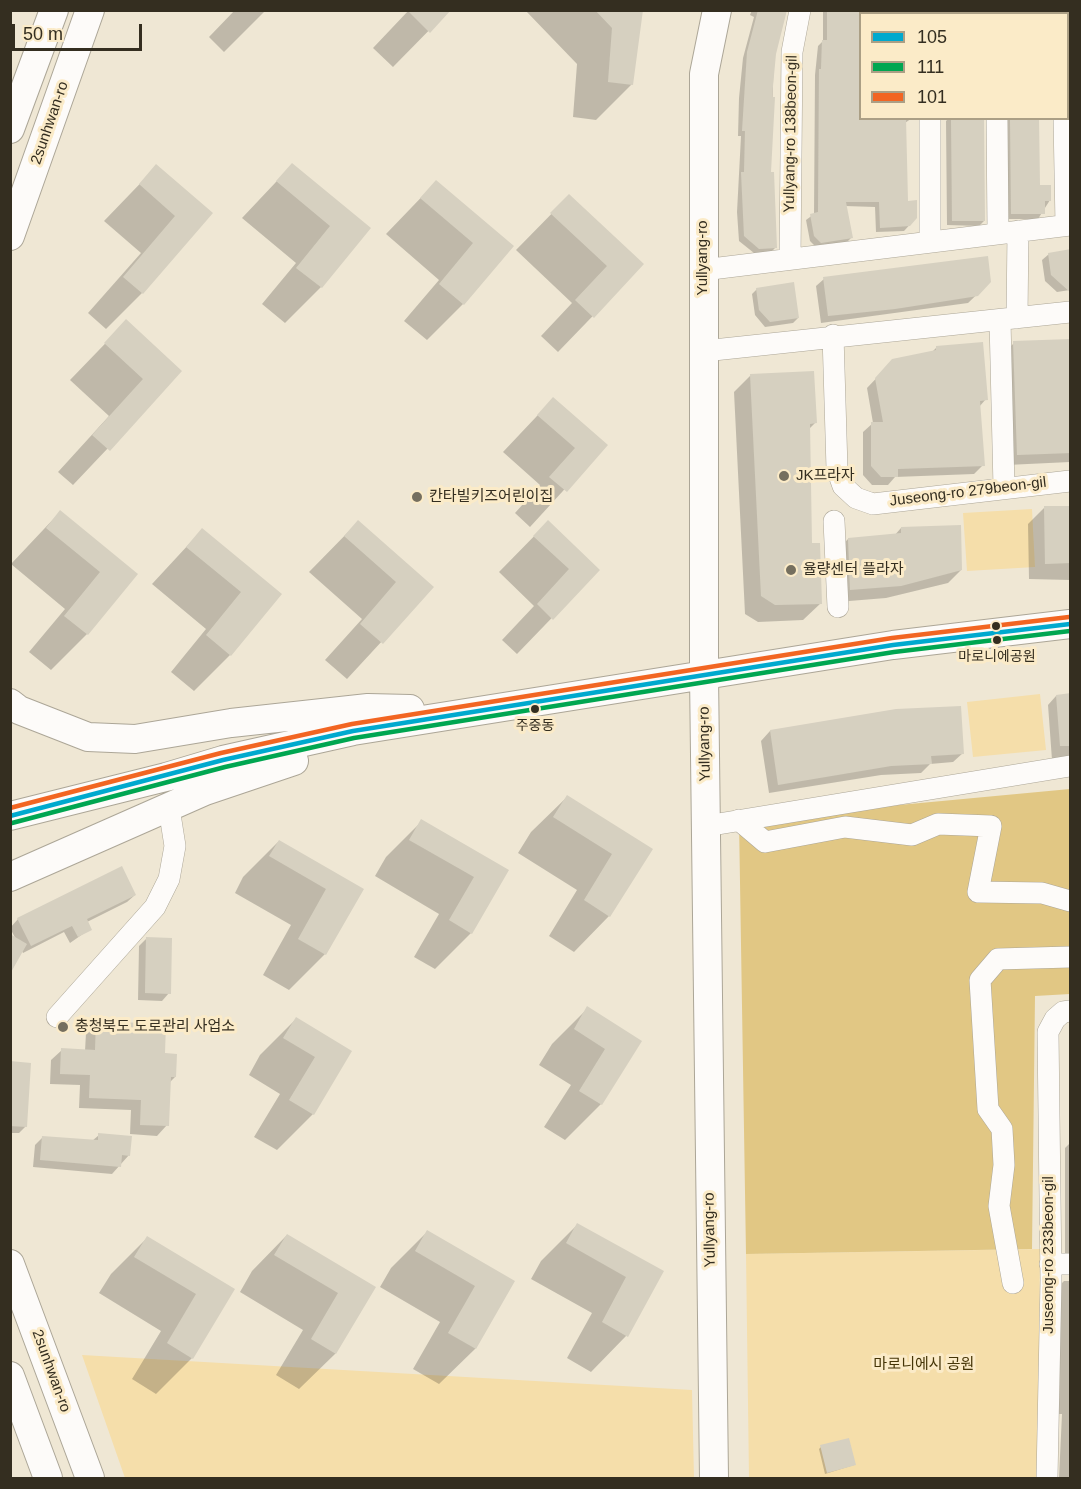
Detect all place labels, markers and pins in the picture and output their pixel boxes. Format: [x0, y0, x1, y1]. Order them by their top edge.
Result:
place label: JK프라자 [796, 467, 855, 485]
marker: JK프라자 [777, 469, 791, 483]
place label: 칸타빌키즈어린이집 [429, 488, 553, 506]
marker: 칸타빌키즈어린이집 [410, 490, 424, 504]
place label: 율량센터 플라자 [803, 561, 904, 579]
marker: 율량센터 플라자 [784, 563, 798, 577]
unlabelled marker [990, 620, 1002, 632]
marker: 마로니에공원 [991, 634, 1003, 646]
place label: 마로니에공원 [958, 649, 1036, 665]
marker: 주중동 [529, 703, 541, 715]
place label: 주중동 [516, 718, 554, 734]
place label: 충청북도 도로관리 사업소 [75, 1018, 235, 1036]
marker: 충청북도 도로관리 사업소 [56, 1020, 70, 1034]

